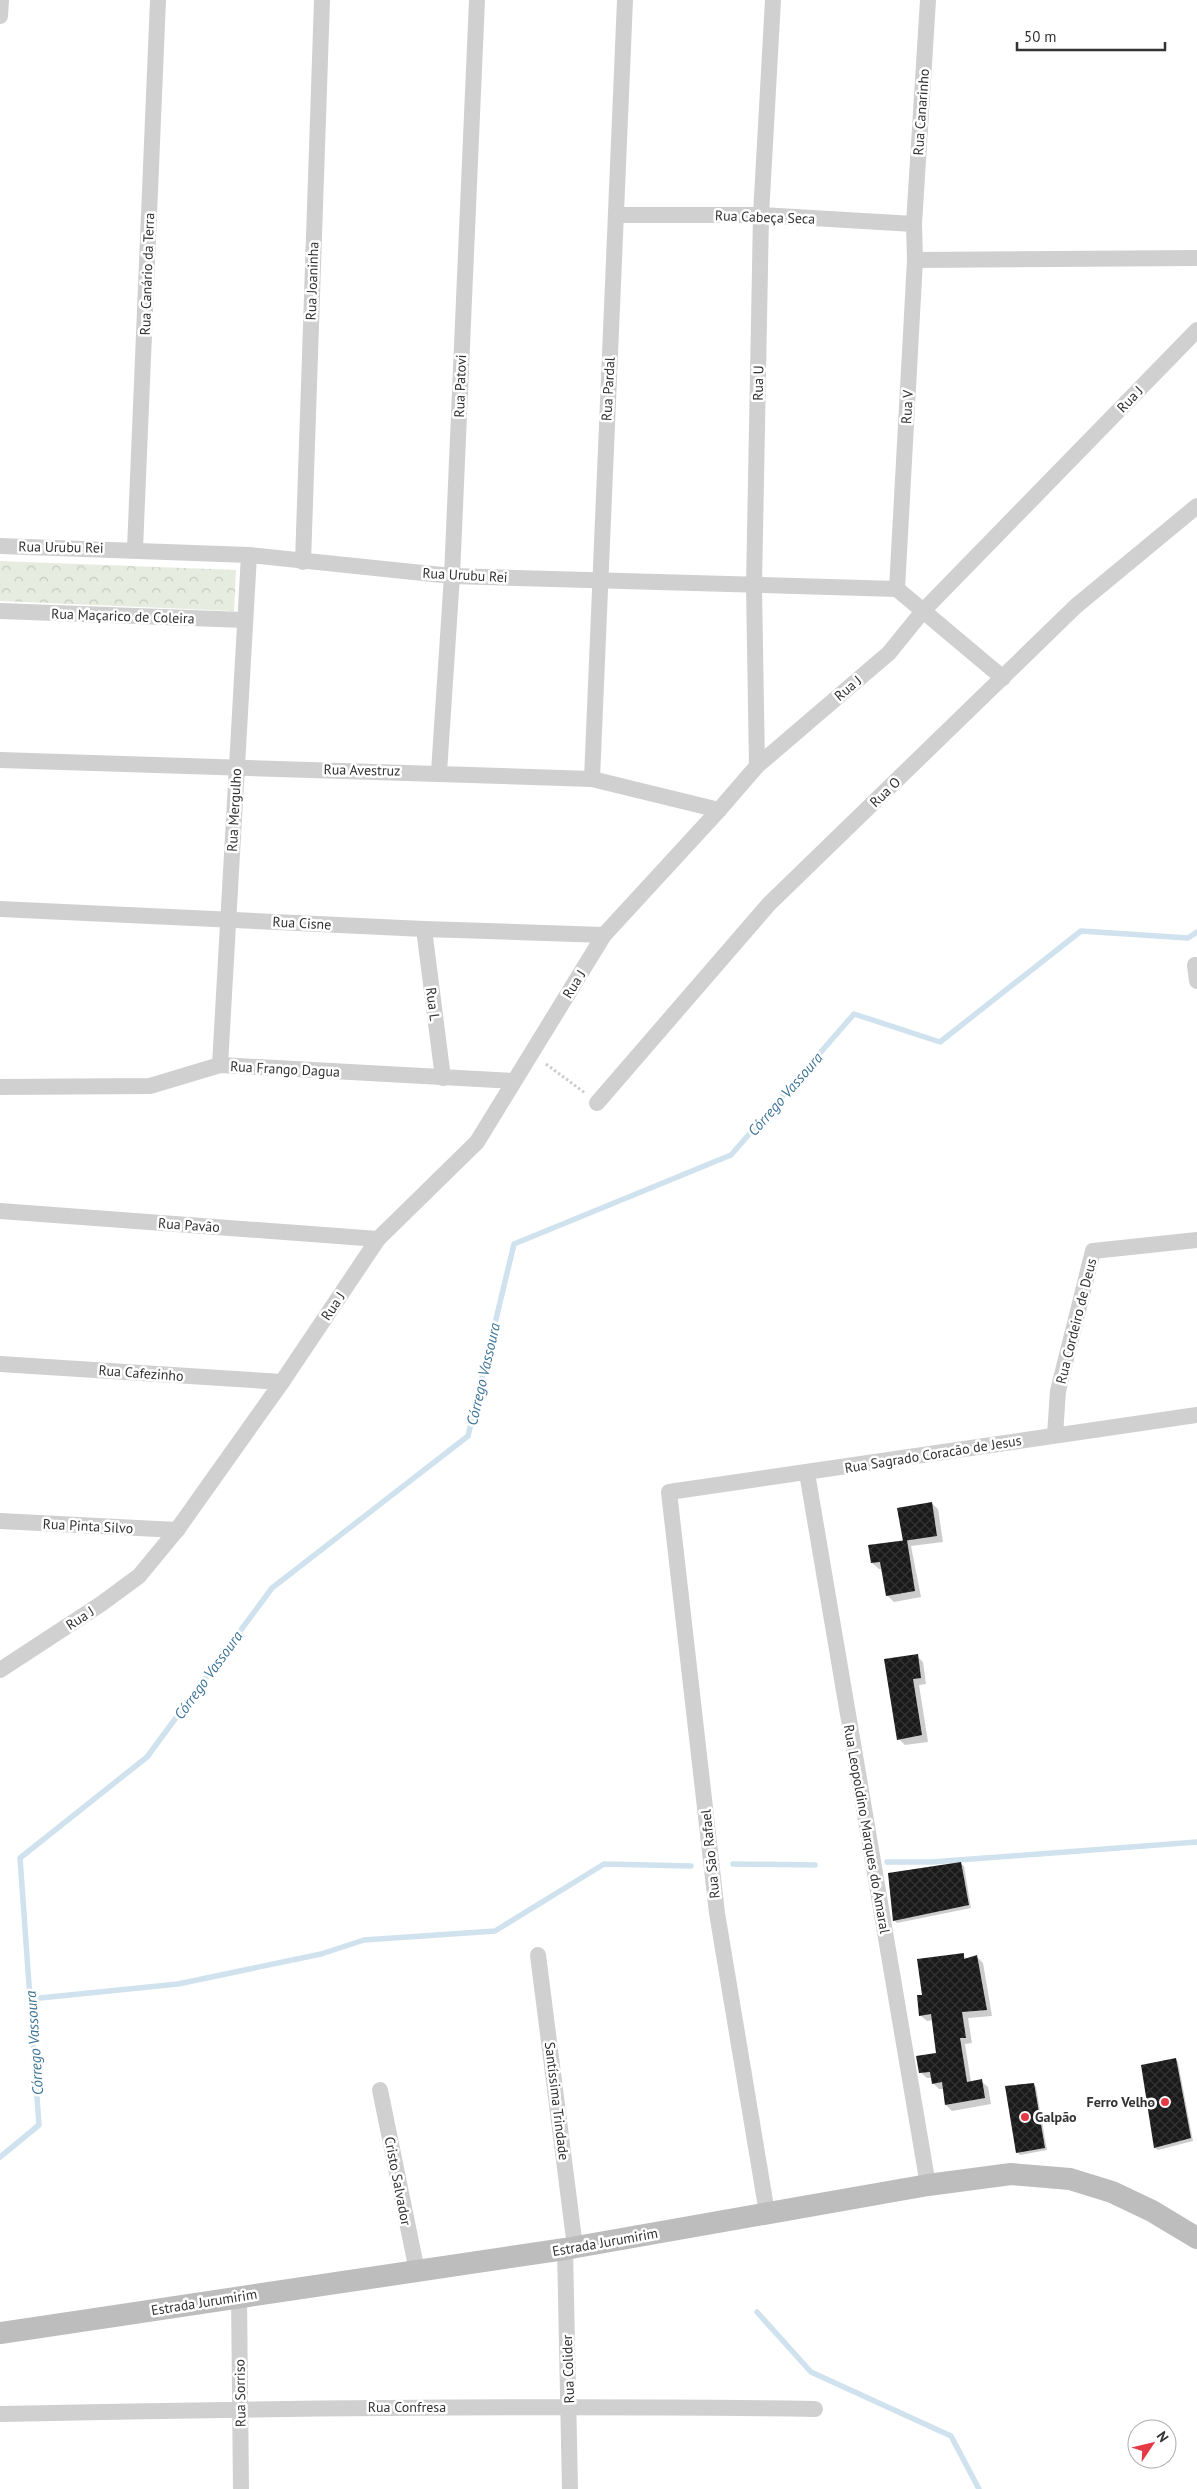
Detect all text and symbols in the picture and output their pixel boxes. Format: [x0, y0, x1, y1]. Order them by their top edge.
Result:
scale bar [1017, 20, 1164, 52]
text: 50 m [1024, 27, 1057, 46]
street label: Rua Canarinho [909, 68, 933, 156]
street label: Rua Cabeça Seca [715, 206, 815, 228]
street label: Rua Canário da Terra [136, 212, 158, 336]
street label: Rua Joaninha [302, 241, 322, 321]
street label: Rua Patovi [450, 354, 470, 418]
street label: Rua Pardal [597, 357, 619, 421]
street label: Rua U [749, 365, 767, 401]
street label: Rua J [1113, 382, 1147, 416]
street label: Rua V [897, 390, 917, 424]
street label: Rua Urubu Rei [18, 537, 104, 557]
street label: Rua Urubu Rei [422, 564, 508, 586]
street label: Rua Maçarico de Coleira [51, 605, 195, 628]
street label: Rua J [831, 671, 865, 705]
street label: Rua Avestruz [324, 760, 400, 780]
street label: Rua Mergulho [223, 768, 245, 852]
street label: Rua O [866, 773, 904, 811]
street label: Rua Cisne [272, 912, 332, 934]
street label: Rua J [558, 966, 590, 1002]
street label: Rua L [422, 986, 444, 1022]
water label: Córrego Vassoura [744, 1048, 827, 1140]
street label: Rua Frango Dagua [230, 1057, 340, 1081]
street label: Rua Pavão [157, 1214, 221, 1236]
street label: Rua Cordeiro de Deus [1052, 1256, 1100, 1386]
street label: Rua J [317, 1288, 349, 1324]
water label: Córrego Vassoura [462, 1320, 504, 1427]
street label: Rua Cafezinho [98, 1361, 184, 1385]
street label: Rua Sagrado Coracão de Jesus [843, 1431, 1023, 1477]
street label: Rua Pinta Silvo [42, 1515, 134, 1537]
street label: Rua J [62, 1602, 98, 1634]
water label: Córrego Vassoura [170, 1627, 247, 1723]
street label: Rua Leopoldino Marques do Amaral [840, 1723, 894, 1935]
street label: Rua São Rafael [696, 1808, 724, 1900]
water label: Córrego Vassoura [21, 1989, 47, 2096]
street label: Santíssima Trindade [541, 2041, 573, 2161]
place label: Ferro Velho [1087, 2093, 1155, 2111]
marker: Ferro Velho [1159, 2096, 1171, 2108]
place label: Galpão [1035, 2108, 1077, 2126]
marker: Galpão [1019, 2111, 1031, 2123]
street label: Cristo Salvador [381, 2135, 415, 2227]
street label: Estrada Jurumirim [551, 2224, 659, 2260]
street label: Estrada Jurumirim [150, 2285, 258, 2319]
street label: Rua Colider [558, 2334, 578, 2404]
street label: Rua Sorriso [230, 2359, 250, 2427]
street label: Rua Confresa [368, 2398, 446, 2416]
north arrow [1127, 2419, 1177, 2469]
text: N [1153, 2428, 1173, 2445]

